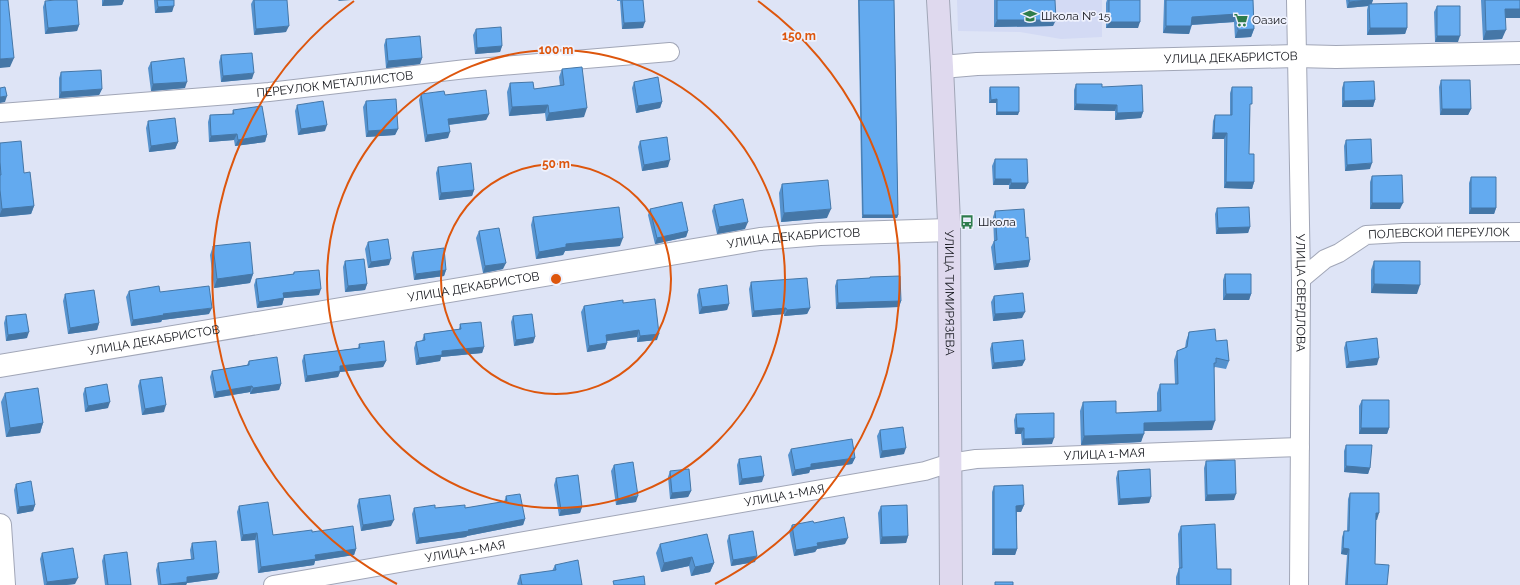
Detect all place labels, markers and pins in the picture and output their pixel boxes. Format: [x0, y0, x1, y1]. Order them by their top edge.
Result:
school or university icon: Школа № 15 [1022, 8, 1038, 24]
place label: Школа № 15 [1041, 9, 1111, 23]
supermarket icon: Оазис [1233, 12, 1249, 28]
place label: Оазис [1252, 13, 1287, 27]
bus stop icon: Школа [959, 214, 975, 230]
place label: Школа [978, 215, 1016, 229]
centre of rings [549, 272, 563, 286]

